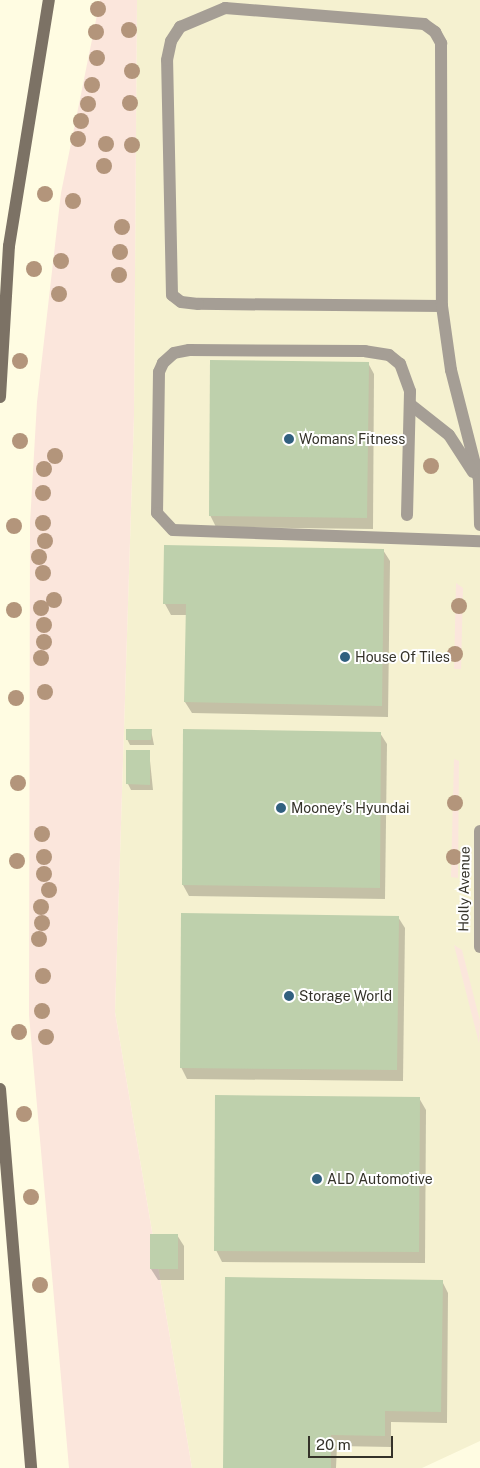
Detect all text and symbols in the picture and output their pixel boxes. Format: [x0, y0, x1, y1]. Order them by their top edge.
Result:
place label: Womans Fitness [299, 431, 405, 447]
marker: Womans Fitness [283, 433, 295, 445]
place label: House Of Tiles [355, 649, 450, 665]
marker: House Of Tiles [339, 651, 351, 663]
place label: Mooney’s Hyundai [291, 800, 409, 816]
marker: Mooney’s Hyundai [275, 802, 287, 814]
street label: Holly Avenue [455, 846, 473, 932]
place label: Storage World [299, 988, 392, 1004]
marker: Storage World [283, 990, 295, 1002]
place label: ALD Automotive [327, 1171, 433, 1187]
marker: ALD Automotive [311, 1173, 323, 1185]
scale bar [310, 1426, 395, 1458]
text: 20 m [316, 1436, 351, 1453]

